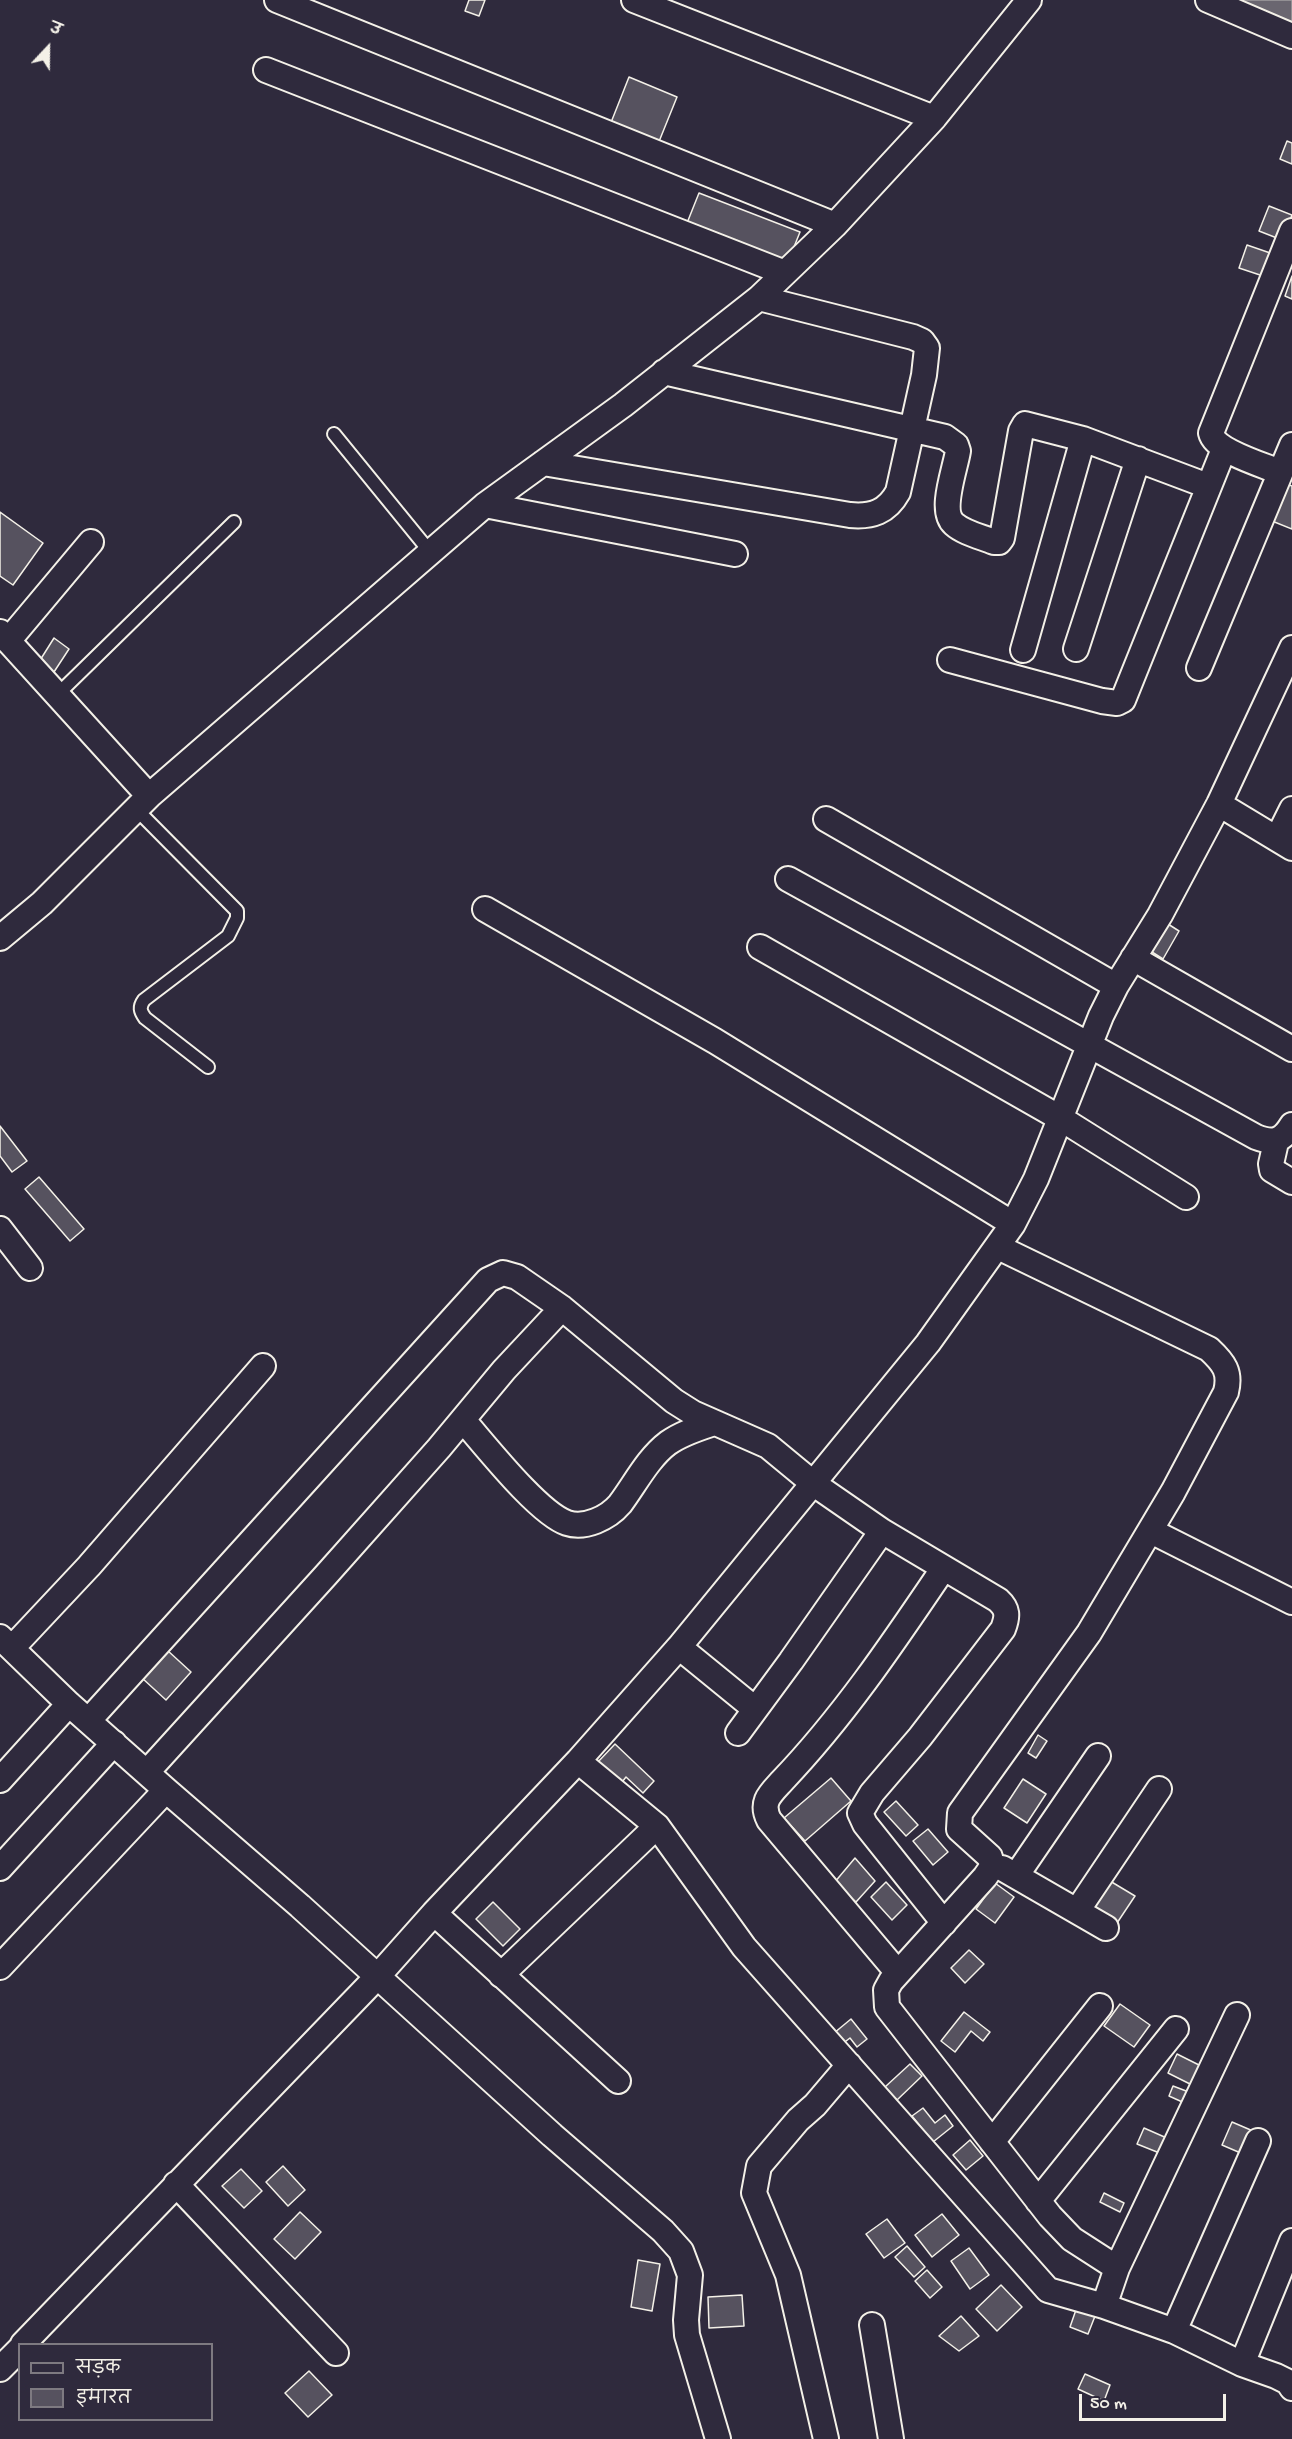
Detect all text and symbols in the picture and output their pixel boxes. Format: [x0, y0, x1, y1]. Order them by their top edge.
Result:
north arrow [18, 18, 78, 78]
text: उ [46, 20, 63, 42]
legend [18, 2343, 213, 2421]
text: सड़क [76, 2359, 120, 2380]
scale bar [1082, 2382, 1229, 2420]
text: इमारत [76, 2389, 131, 2410]
text: 50 m [1090, 2394, 1127, 2415]

